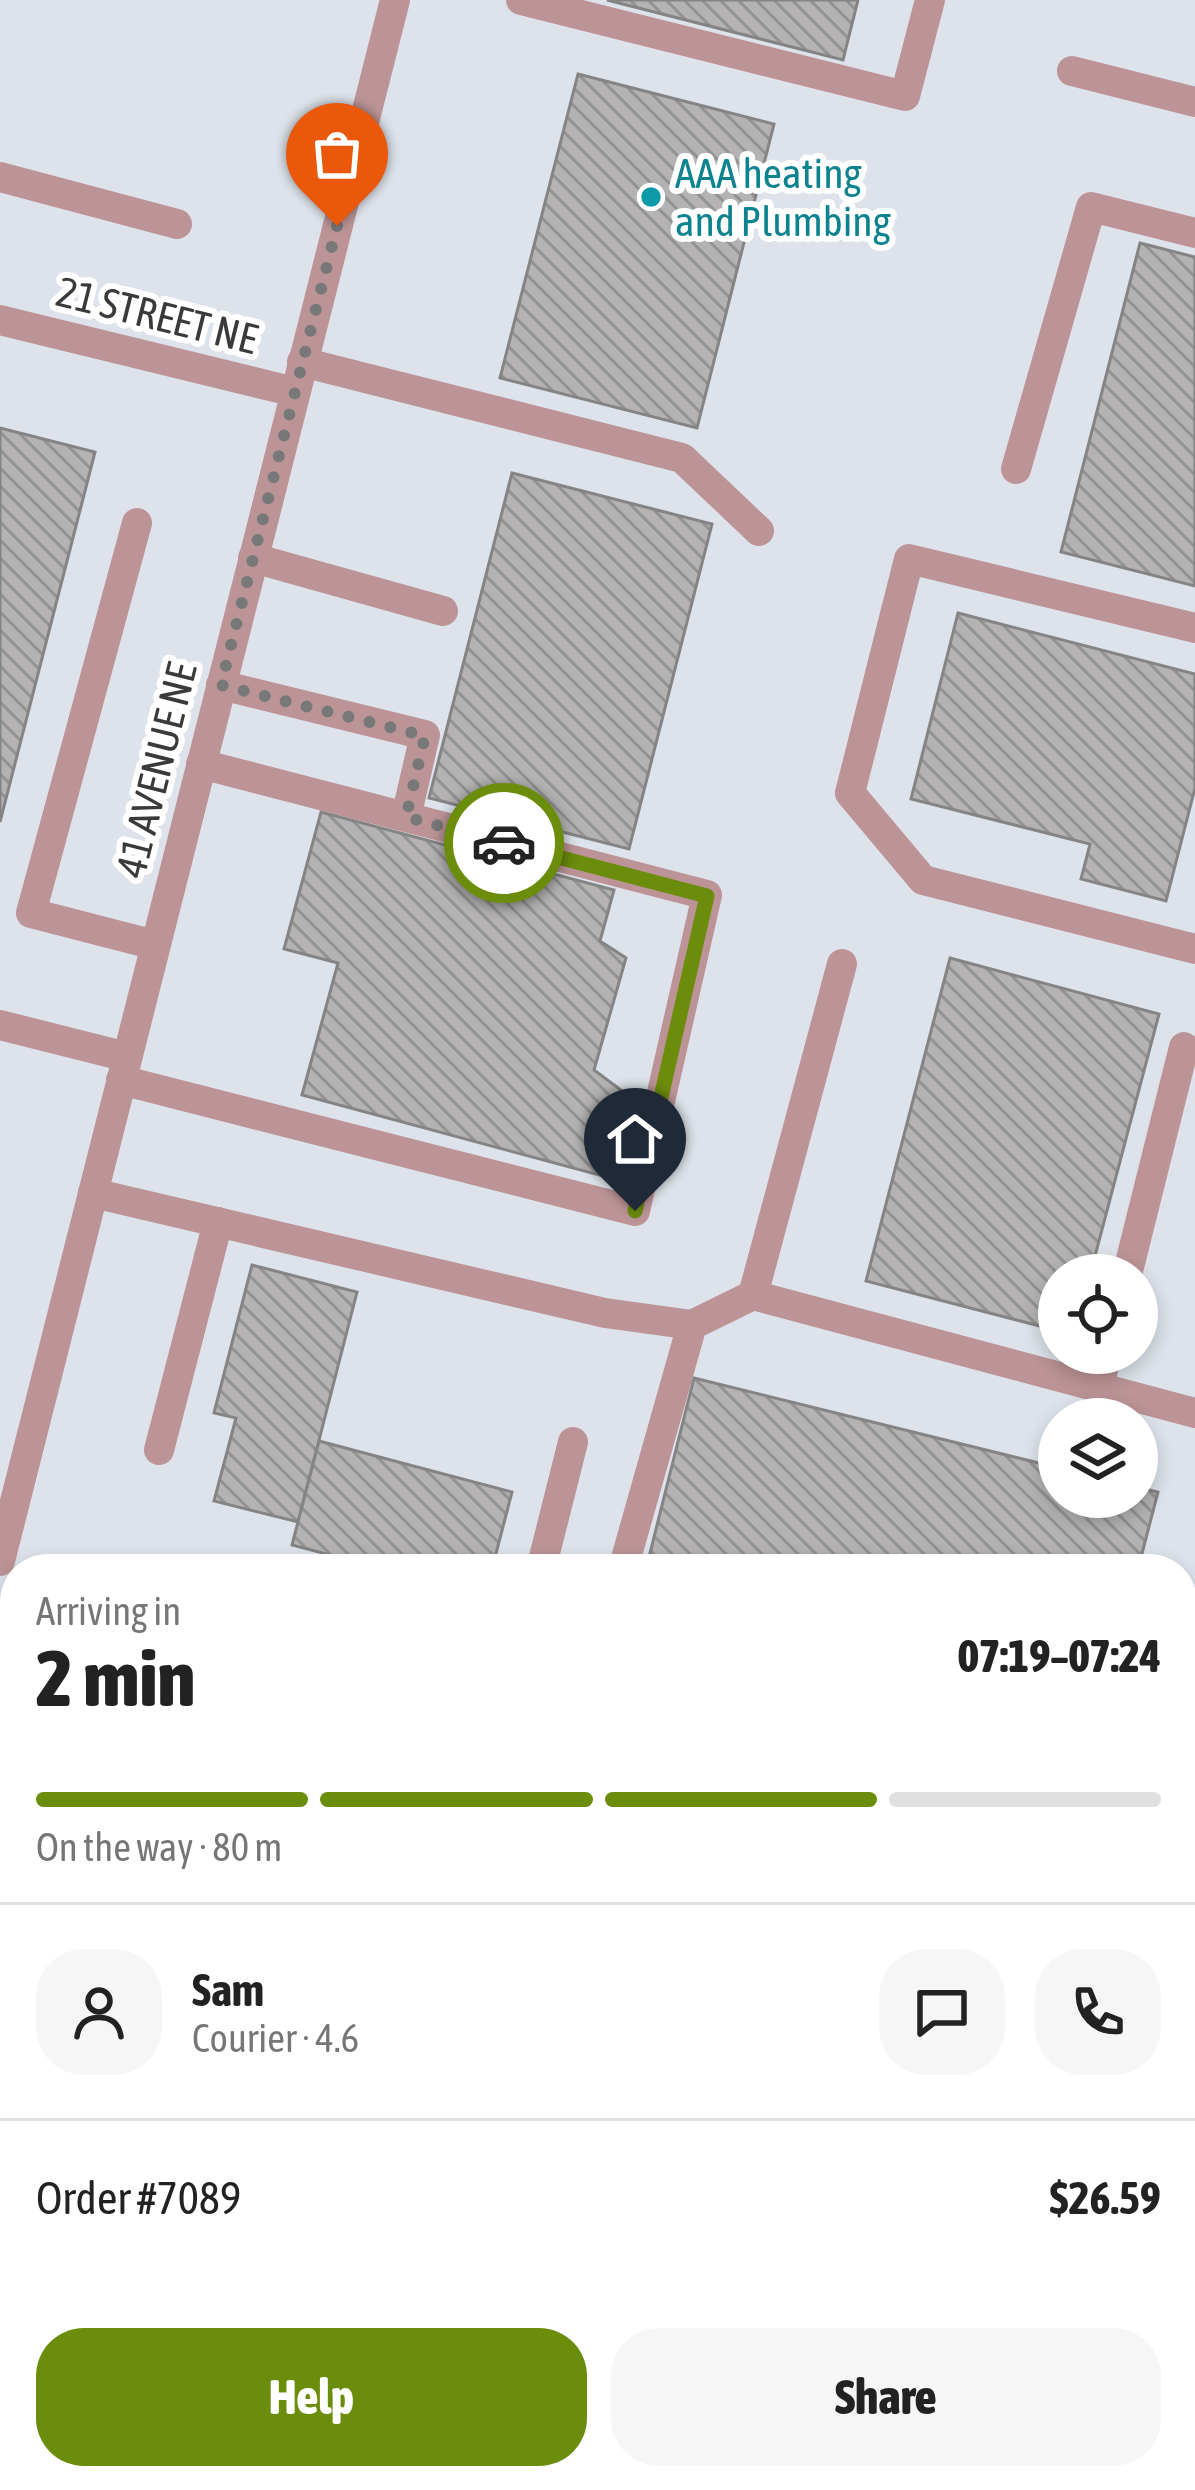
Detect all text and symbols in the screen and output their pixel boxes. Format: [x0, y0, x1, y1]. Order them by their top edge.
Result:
pin [286, 103, 388, 226]
icon: bag [304, 121, 370, 187]
place label: AAA heating and Plumbing [675, 149, 891, 245]
marker: AAA heating and Plumbing [638, 184, 664, 210]
street label: 21 STREET NE [52, 267, 262, 363]
street label: 41 AVENUE NE [106, 658, 206, 882]
courier [444, 783, 564, 903]
icon: car [471, 810, 537, 876]
pin [584, 1088, 686, 1211]
icon: home [602, 1106, 668, 1172]
map controls [1038, 1254, 1158, 1518]
button: locate [1038, 1254, 1158, 1374]
button: layers [1038, 1398, 1158, 1518]
text: Arriving in [36, 1589, 181, 1633]
text: 07:19–07:24 [958, 1630, 1161, 1682]
text: 2 min [36, 1633, 195, 1723]
text: On the way · 80 m [36, 1825, 282, 1869]
button: person [36, 1949, 162, 2075]
button: chat [879, 1949, 1005, 2075]
button: phone [1035, 1949, 1161, 2075]
text: Sam [192, 1964, 264, 2016]
text: Courier · 4.6 [192, 2016, 359, 2060]
text: Order #7089 [36, 2172, 241, 2224]
text: $26.59 [1049, 2172, 1161, 2224]
button: Help [36, 2328, 587, 2466]
button: Share [611, 2328, 1161, 2466]

